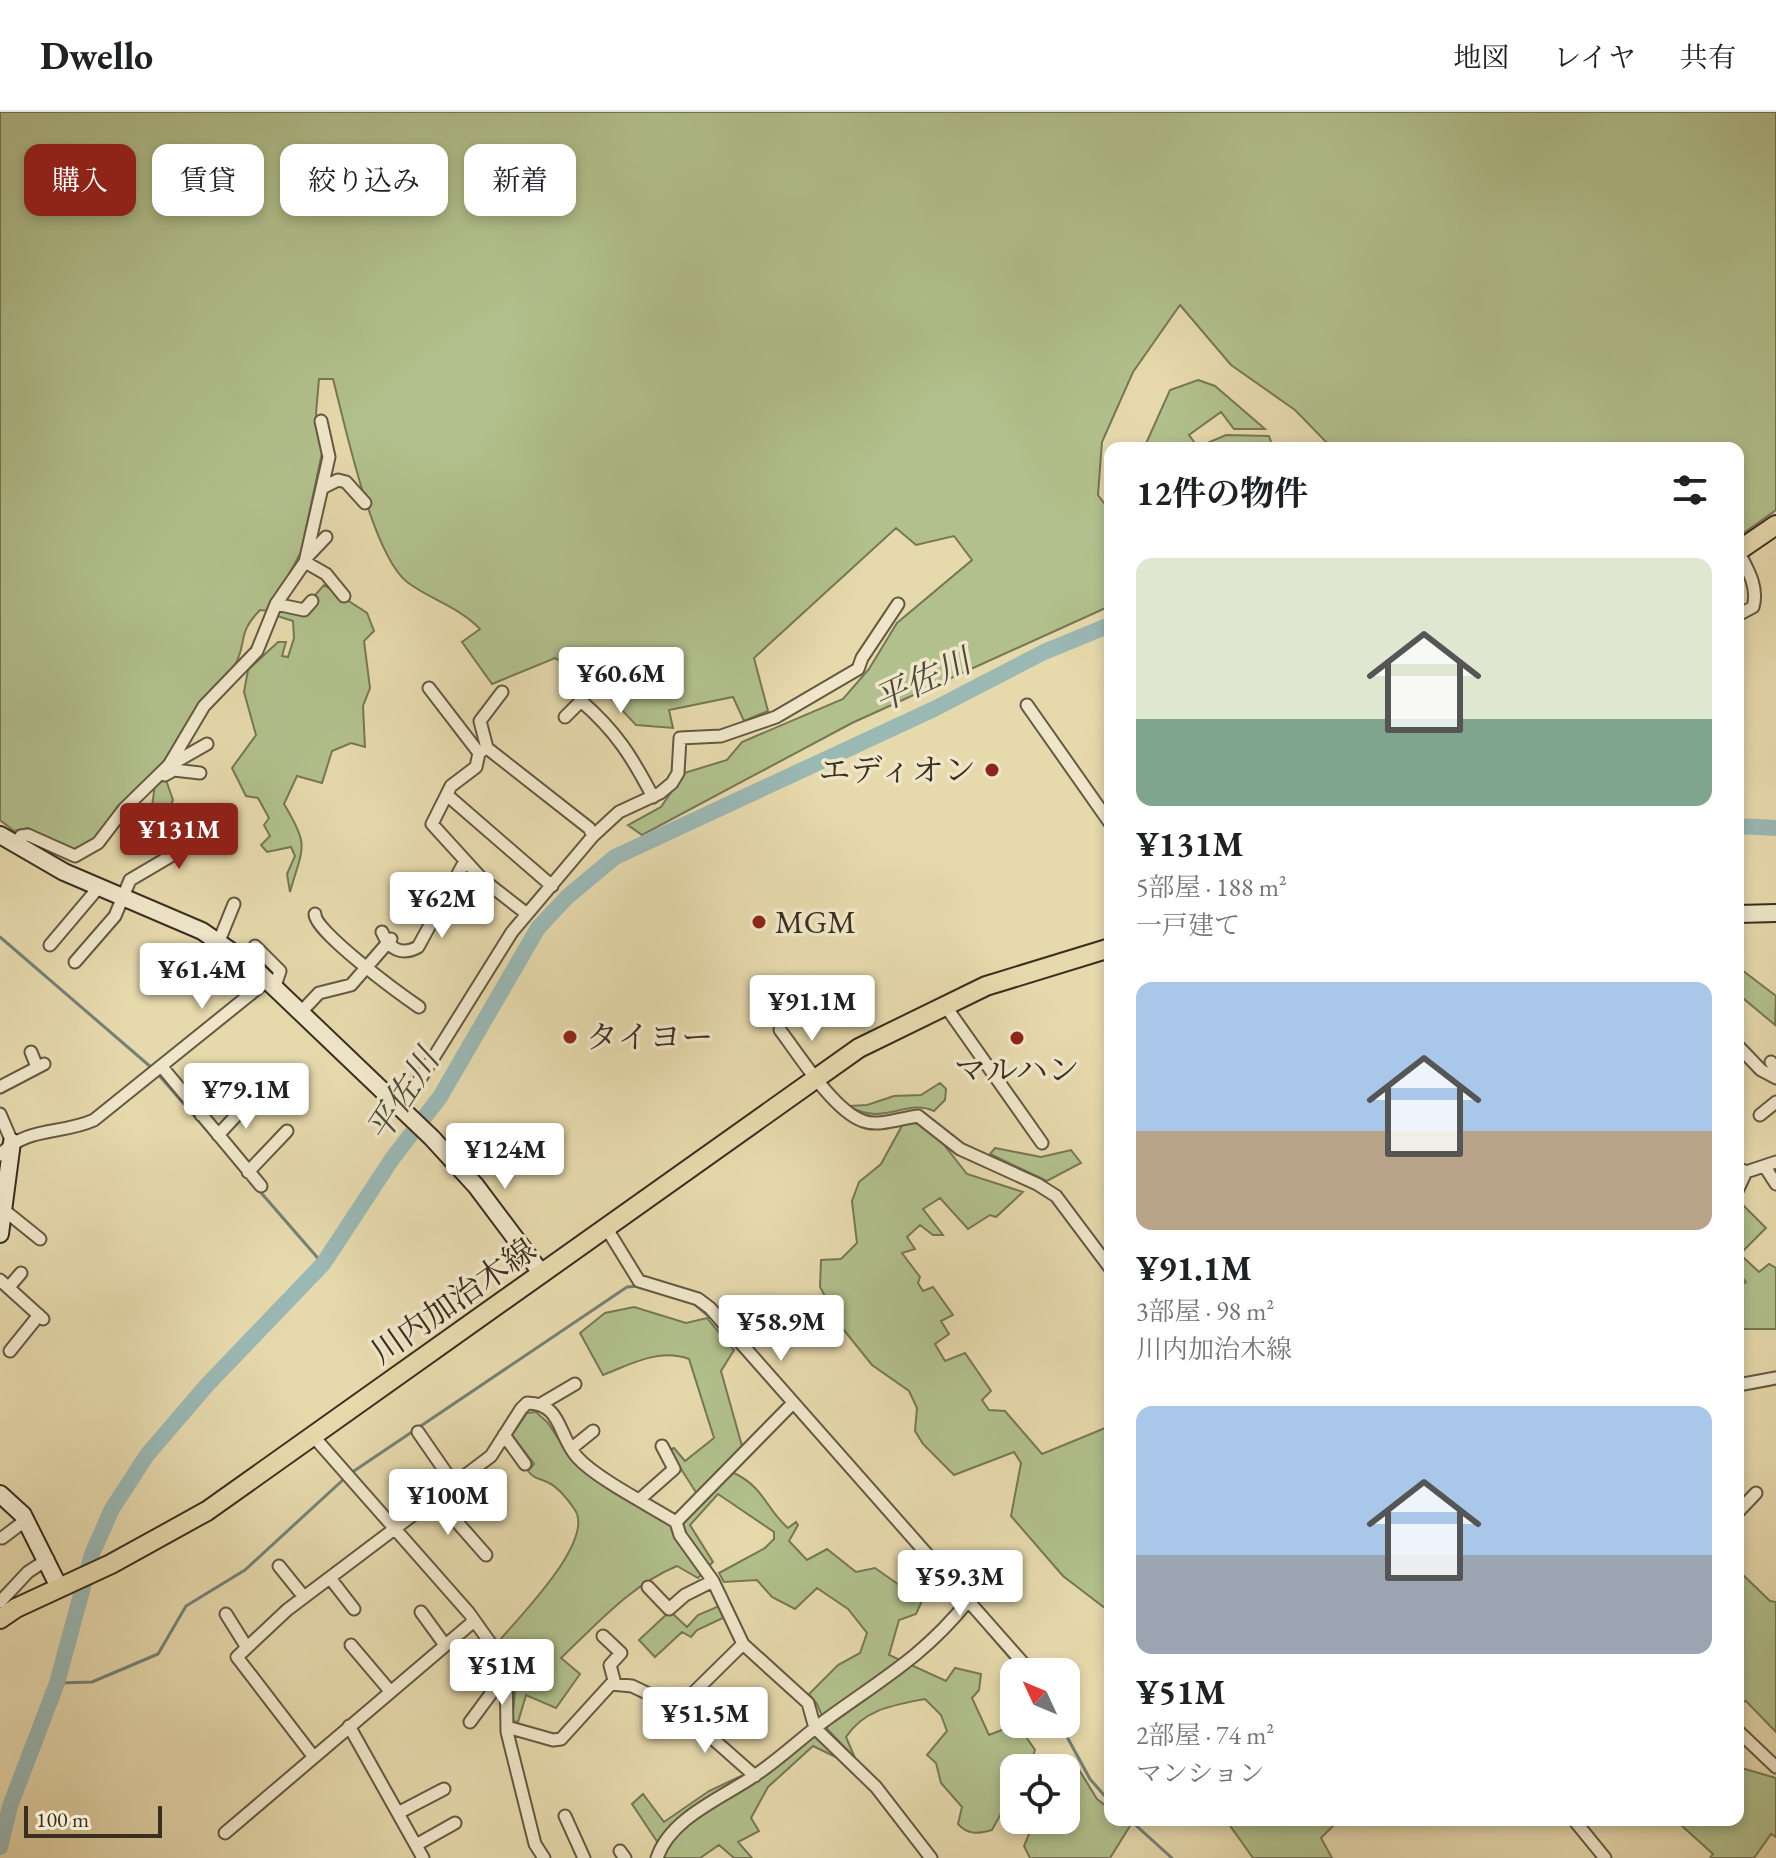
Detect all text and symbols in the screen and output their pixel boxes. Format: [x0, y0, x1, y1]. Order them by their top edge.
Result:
text: Dwello [40, 31, 153, 80]
text: 地図 [1453, 39, 1509, 75]
text: レイヤ [1553, 39, 1636, 75]
text: 共有 [1680, 39, 1736, 75]
chip: 購入 [24, 144, 136, 216]
chip: 賃貸 [152, 144, 264, 216]
chip: 絞り込み [280, 144, 448, 216]
chip: 新着 [464, 144, 576, 216]
icon: filters [1668, 468, 1712, 512]
text: 12件の物件 [1136, 471, 1308, 515]
icon: home [1352, 610, 1496, 754]
water label: 平佐川 [866, 637, 981, 721]
pin: ¥60.6M [556, 647, 686, 715]
text: ¥60.6M [577, 656, 665, 690]
place label: エディオン [819, 749, 976, 791]
marker: エディオン [983, 761, 1001, 779]
pin: ¥131M [123, 803, 235, 871]
text: ¥131M [138, 812, 220, 846]
text: ¥131M [1136, 822, 1243, 866]
text: 5部屋 · 188 m² [1136, 870, 1287, 904]
pin: ¥62M [395, 872, 489, 940]
text: ¥62M [408, 881, 476, 915]
place label: MGM [775, 901, 856, 943]
text: 一戸建て [1136, 908, 1240, 942]
marker: MGM [750, 913, 768, 931]
pin: ¥61.4M [137, 943, 267, 1011]
text: ¥61.4M [158, 952, 246, 986]
pin: ¥91.1M [747, 975, 877, 1043]
text: ¥91.1M [768, 984, 856, 1018]
place label: タイヨー [586, 1016, 713, 1058]
marker: タイヨー [561, 1028, 579, 1046]
marker: マルハン [1008, 1029, 1026, 1047]
icon: home [1352, 1034, 1496, 1178]
water label: 平佐川 [356, 1037, 450, 1150]
place label: マルハン [954, 1049, 1080, 1091]
pin: ¥79.1M [181, 1063, 311, 1131]
text: ¥79.1M [202, 1072, 290, 1106]
pin: ¥124M [449, 1123, 561, 1191]
text: ¥124M [464, 1132, 546, 1166]
street label: 川内加治木線 [362, 1229, 544, 1373]
text: ¥91.1M [1136, 1246, 1252, 1290]
text: 3部屋 · 98 m² [1136, 1294, 1274, 1328]
pin: ¥58.9M [716, 1295, 846, 1363]
text: ¥58.9M [737, 1304, 825, 1338]
text: 川内加治木線 [1136, 1332, 1292, 1366]
icon: home [1352, 1458, 1496, 1602]
pin: ¥100M [392, 1469, 504, 1537]
text: ¥100M [407, 1478, 489, 1512]
pin: ¥59.3M [895, 1550, 1025, 1618]
text: ¥59.3M [916, 1559, 1004, 1593]
pin: ¥51M [455, 1639, 549, 1707]
text: ¥51M [468, 1648, 536, 1682]
north arrow [1000, 1658, 1080, 1738]
map controls [1000, 1658, 1080, 1834]
text: ¥51M [1136, 1670, 1225, 1714]
pin: ¥51.5M [640, 1687, 770, 1755]
text: ¥51.5M [661, 1696, 749, 1730]
text: 2部屋 · 74 m² [1136, 1718, 1274, 1752]
button: locate [1000, 1754, 1080, 1834]
text: マンション [1136, 1756, 1265, 1790]
scale bar [24, 1802, 162, 1838]
text: 100 m [36, 1805, 89, 1834]

